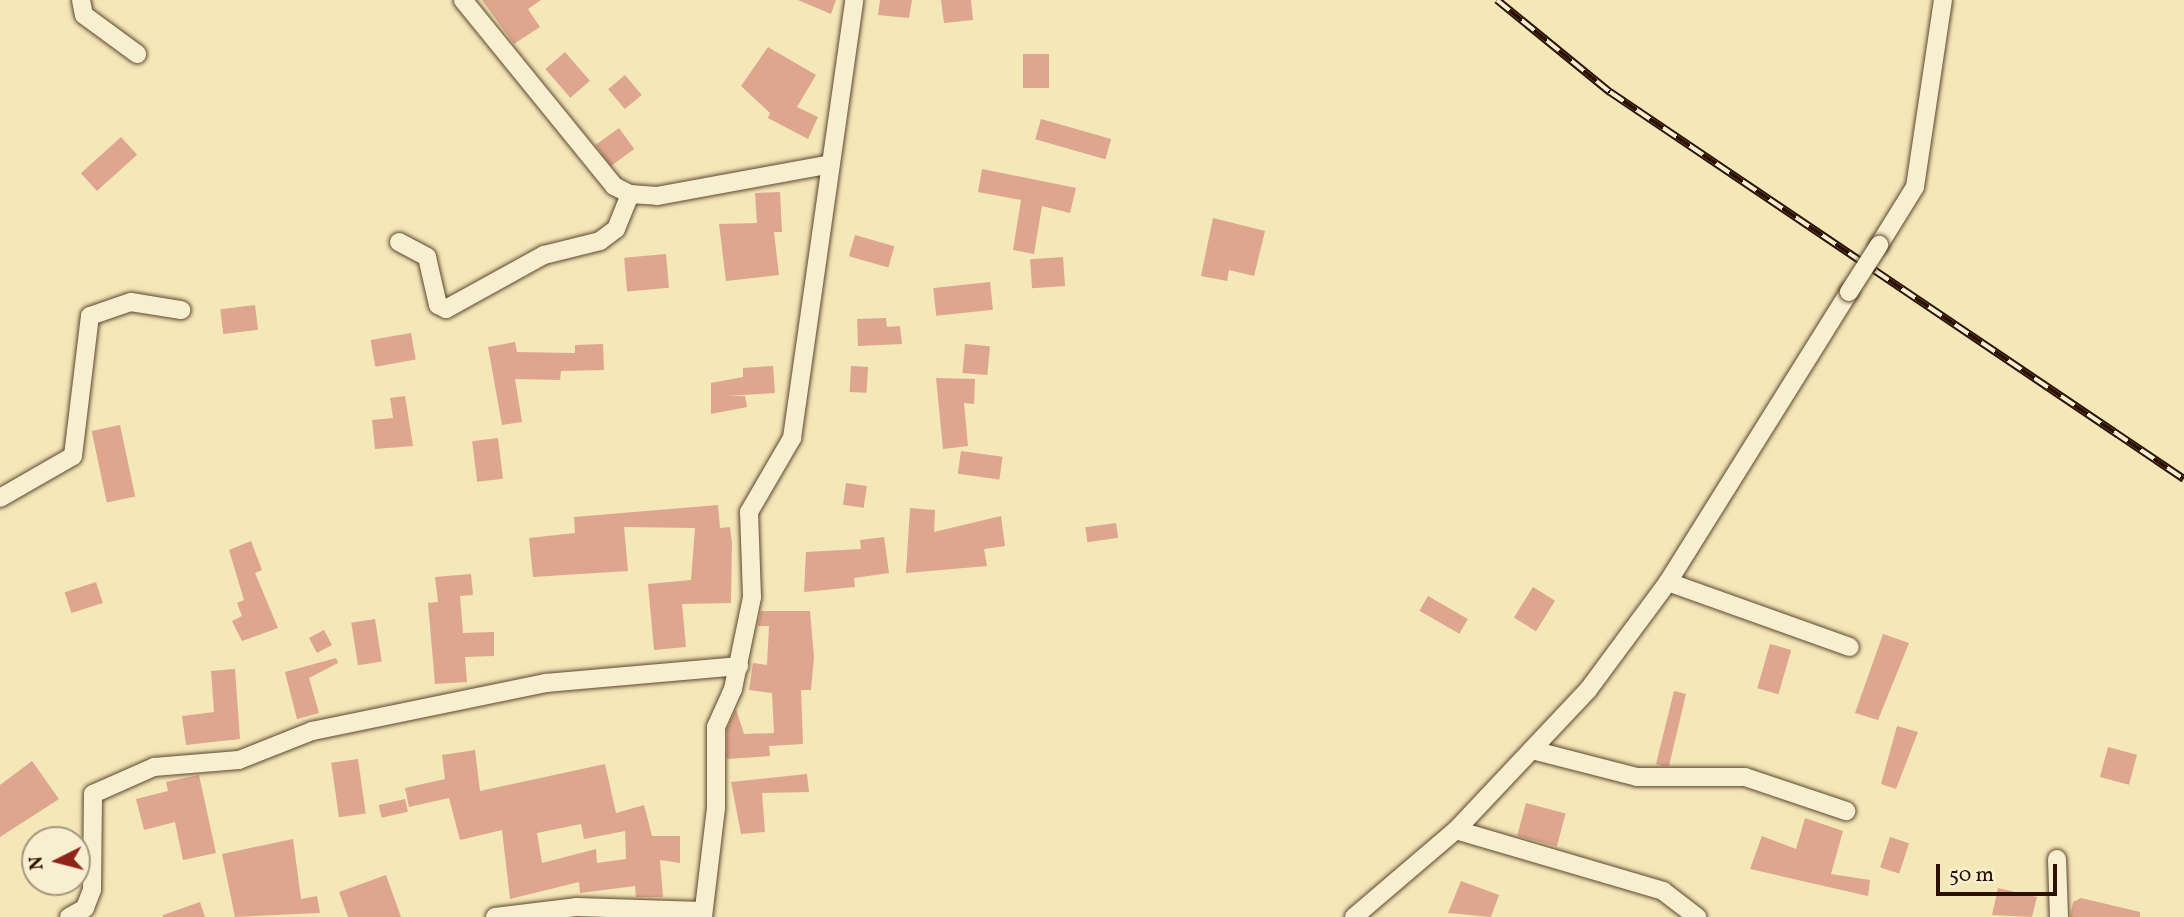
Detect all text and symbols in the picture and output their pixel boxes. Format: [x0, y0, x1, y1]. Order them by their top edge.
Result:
north arrow [21, 826, 91, 896]
scale bar [1939, 850, 2060, 894]
text: N [23, 855, 51, 871]
text: 50 m [1949, 861, 1994, 890]

